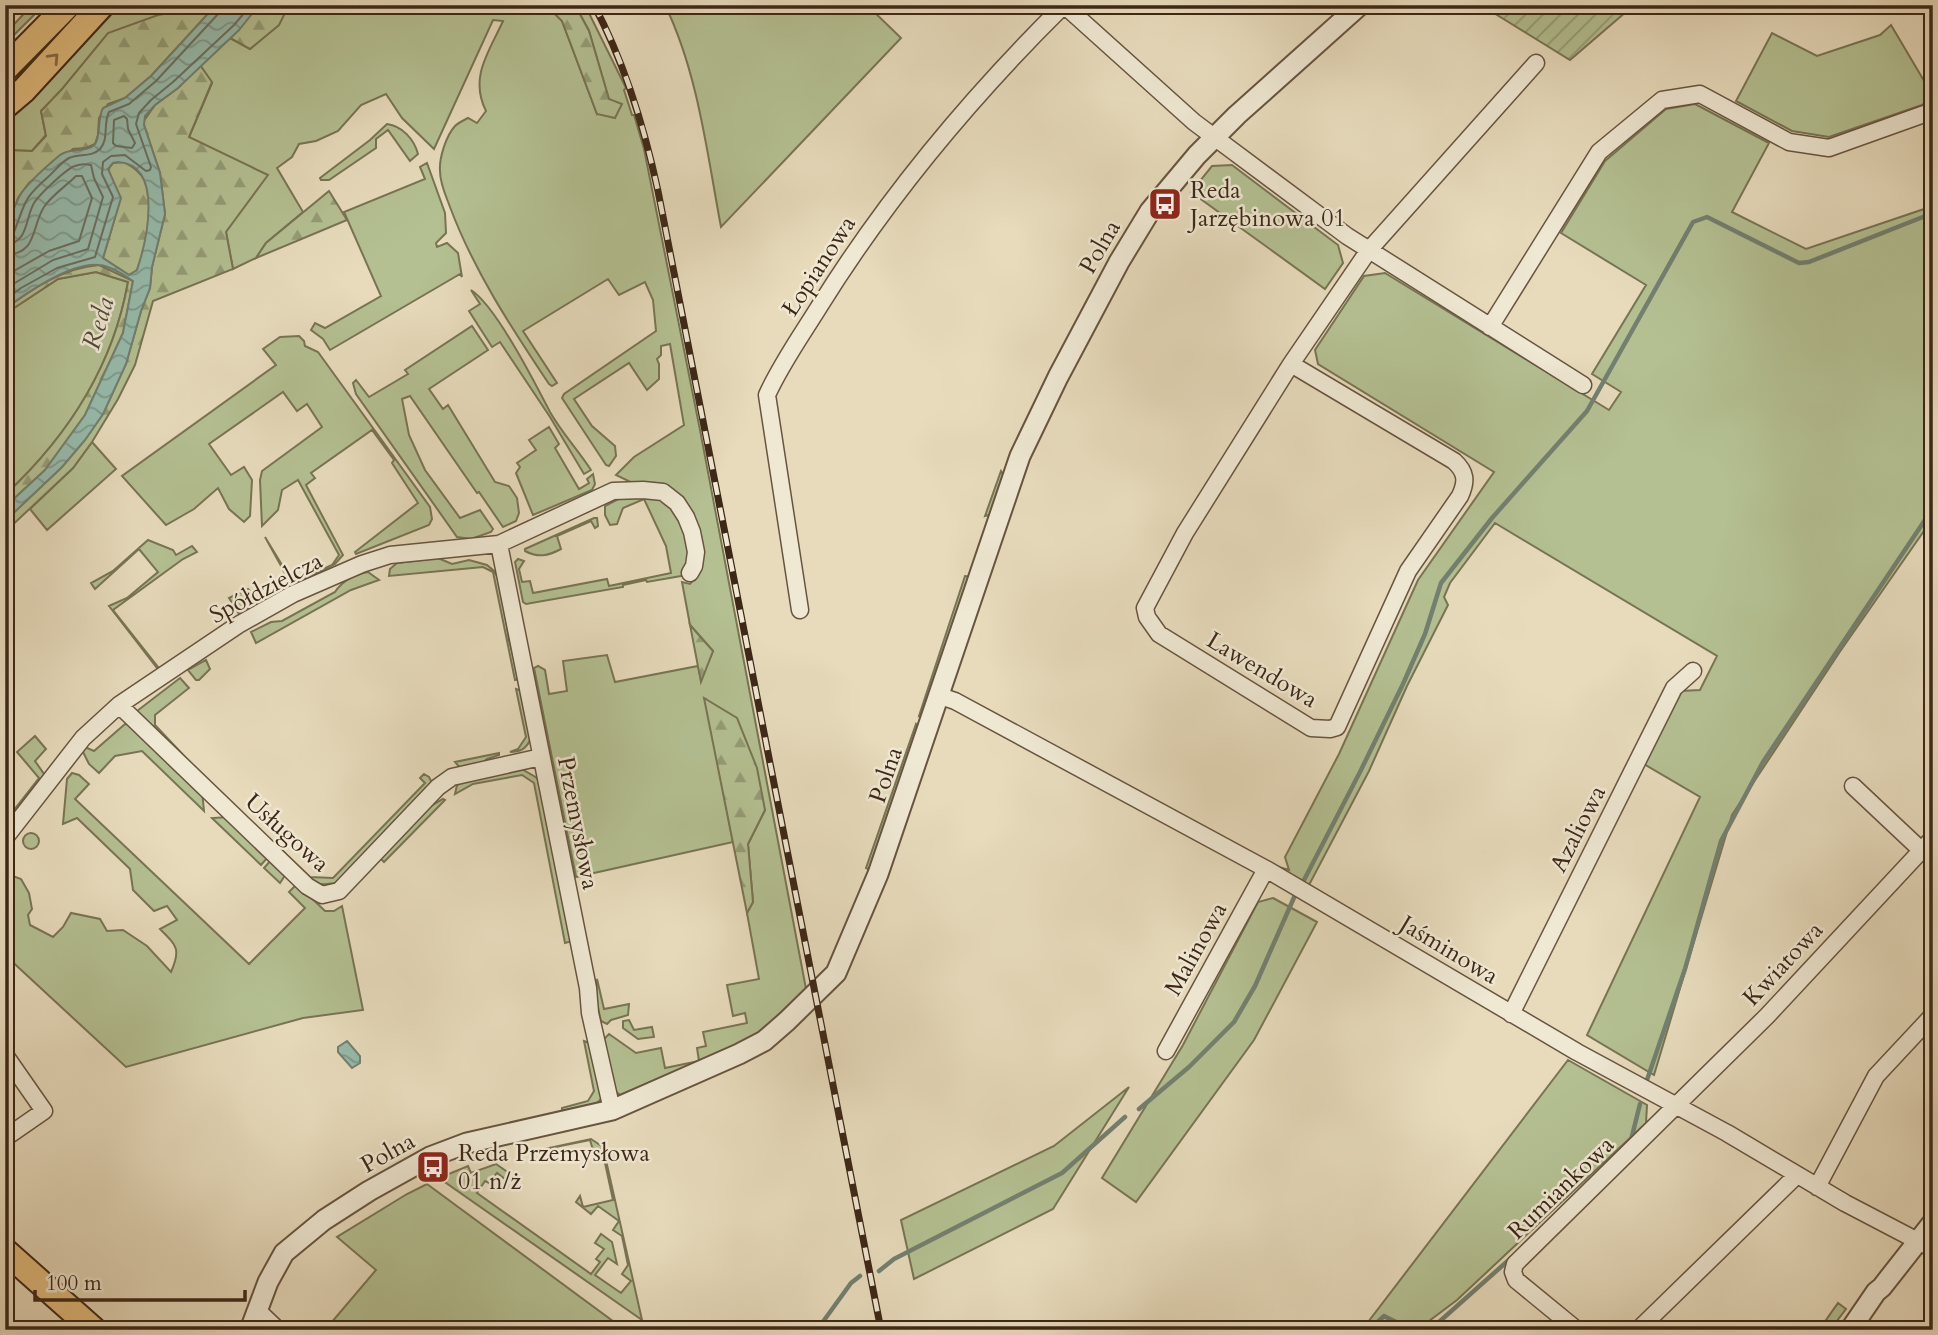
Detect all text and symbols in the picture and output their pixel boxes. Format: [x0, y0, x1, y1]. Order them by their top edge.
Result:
one-way arrow [45, 53, 58, 66]
place label: Reda Jarzębinowa 01 [1187, 174, 1346, 235]
bus stop icon: Reda Jarzębinowa 01 [1146, 185, 1184, 223]
street label: Łopianowa [774, 209, 864, 323]
street label: Polna [1071, 213, 1129, 280]
water label: Reda [73, 292, 123, 354]
street label: Spółdzielcza [204, 544, 329, 632]
street label: Lawendowa [1200, 624, 1324, 716]
street label: Polna [861, 742, 911, 807]
street label: Przemysłowa [549, 754, 607, 893]
street label: Azaliowa [1542, 779, 1614, 878]
street label: Usługowa [238, 786, 337, 880]
street label: Malinowa [1157, 896, 1235, 1002]
street label: Jaśminowa [1391, 906, 1505, 993]
street label: Kwiatowa [1735, 914, 1831, 1013]
street label: Polna [355, 1124, 422, 1181]
street label: Rumiankowa [1501, 1128, 1622, 1247]
place label: Reda Przemysłowa 01 n/ż [458, 1137, 651, 1198]
bus stop icon: Reda Przemysłowa 01 n/ż [414, 1148, 452, 1186]
scale bar [35, 1258, 245, 1302]
text: 100 m [46, 1269, 102, 1298]

